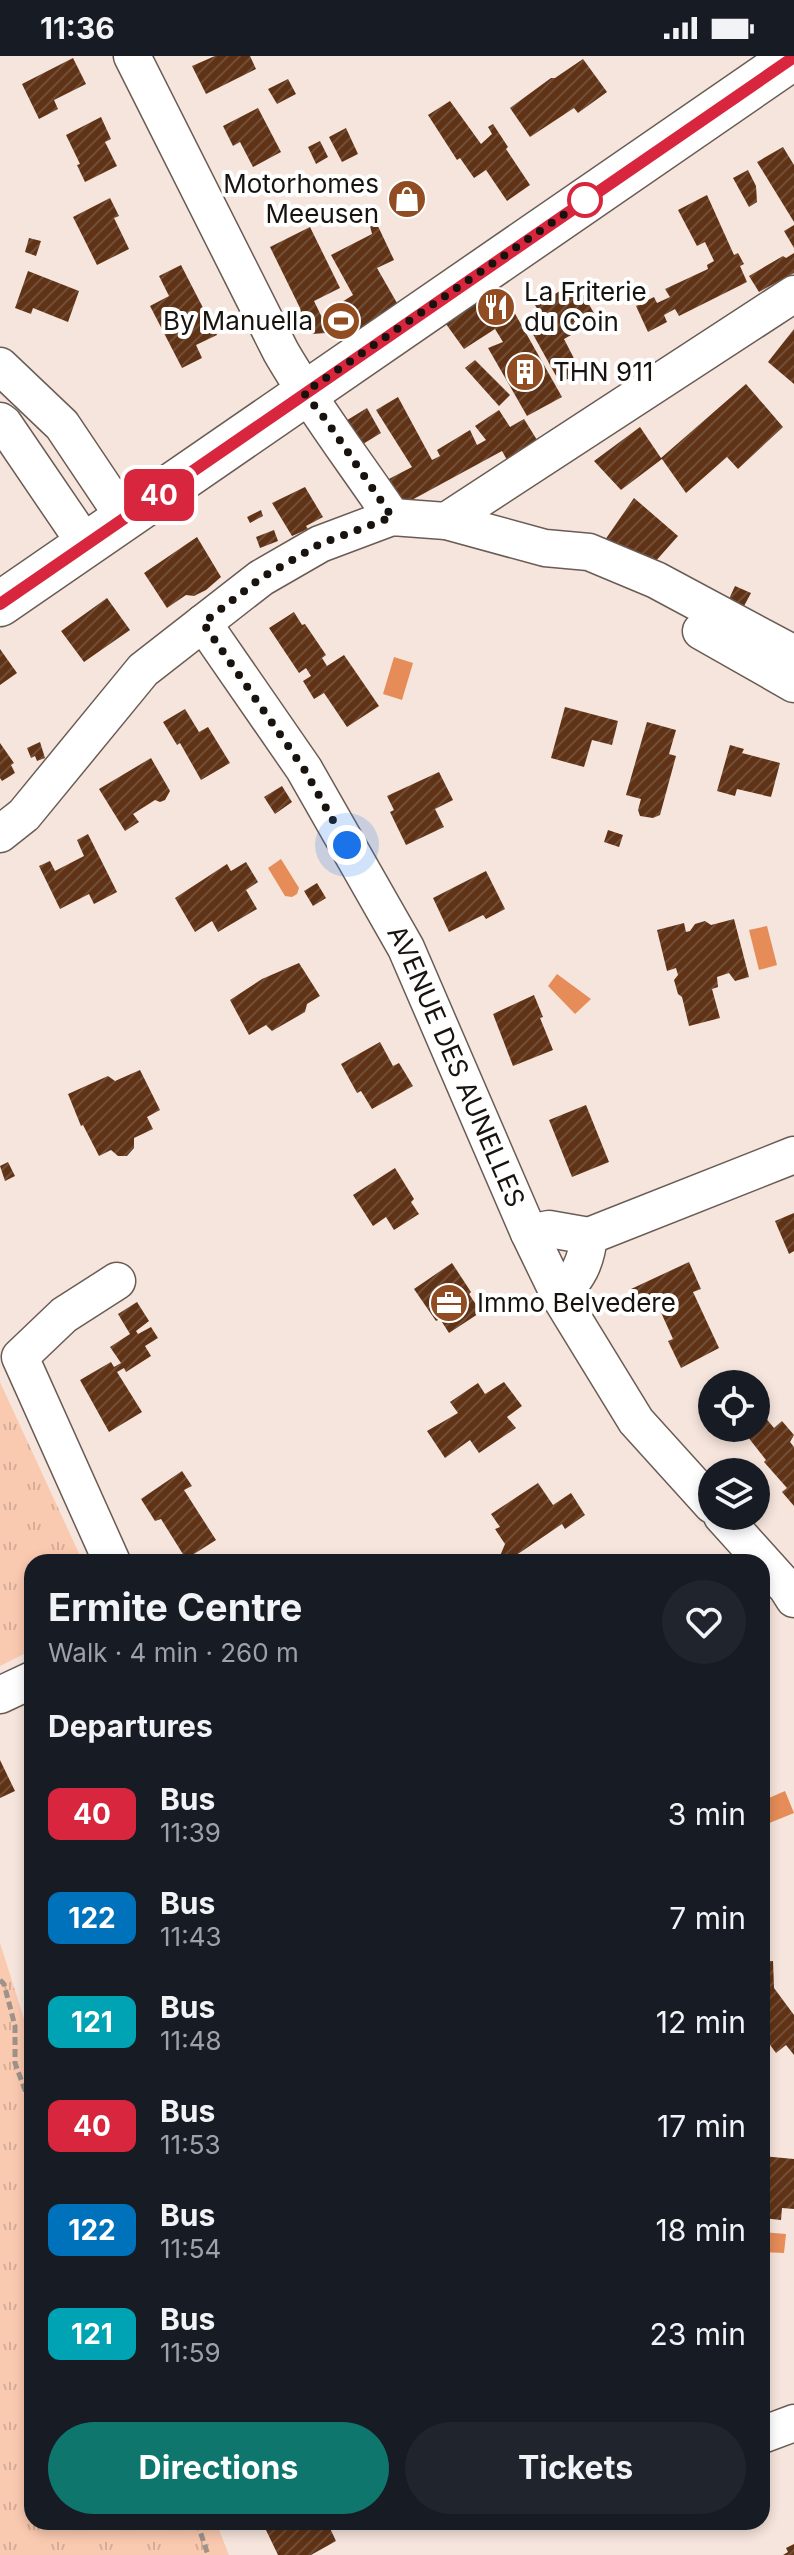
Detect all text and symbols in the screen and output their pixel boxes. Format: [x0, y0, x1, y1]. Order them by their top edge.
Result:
text: 11:36 [40, 10, 115, 46]
place label: Motorhomes Meeusen [223, 168, 379, 229]
shop icon: Motorhomes Meeusen [386, 178, 428, 220]
unlabelled marker [568, 183, 602, 217]
place label: La Friterie du Coin [524, 276, 647, 337]
restaurant icon: La Friterie du Coin [475, 286, 517, 328]
sports icon: By Manuella [320, 300, 362, 342]
place label: By Manuella [163, 305, 313, 336]
building icon: THN 911 [504, 351, 546, 393]
place label: THN 911 [553, 356, 653, 387]
line badge: 40 [123, 469, 195, 521]
text: 40 [140, 478, 178, 512]
your location [327, 825, 367, 865]
street label: AVENUE DES AUNELLES [381, 920, 532, 1211]
office icon: Immo Belvedere [428, 1282, 470, 1324]
place label: Immo Belvedere [477, 1287, 676, 1318]
map controls [698, 1370, 770, 1530]
button: locate [698, 1370, 770, 1442]
button: layers [698, 1458, 770, 1530]
button: heart [662, 1580, 746, 1664]
text: Ermite Centre [48, 1584, 303, 1630]
text: Walk · 4 min · 260 m [48, 1637, 299, 1668]
text: Departures [48, 1708, 213, 1744]
text: Bus [160, 1781, 215, 1817]
text: 3 min [668, 1796, 746, 1832]
text: 40 [73, 1797, 111, 1831]
text: 11:39 [160, 1817, 221, 1848]
text: Bus [160, 1885, 215, 1921]
text: 7 min [669, 1900, 746, 1936]
text: 122 [68, 1901, 116, 1935]
text: 11:43 [160, 1921, 222, 1952]
text: Bus [160, 1989, 215, 2025]
text: 12 min [656, 2004, 746, 2040]
text: 121 [71, 2005, 113, 2039]
text: 11:48 [160, 2025, 222, 2056]
text: Bus [160, 2093, 215, 2129]
text: 17 min [657, 2108, 746, 2144]
text: 40 [73, 2109, 111, 2143]
text: 11:53 [160, 2129, 221, 2160]
text: Bus [160, 2197, 215, 2233]
text: 18 min [656, 2212, 746, 2248]
text: 122 [68, 2213, 116, 2247]
text: 11:54 [160, 2233, 221, 2264]
text: Bus [160, 2301, 215, 2337]
text: 23 min [649, 2316, 746, 2352]
text: 121 [71, 2317, 113, 2351]
text: 11:59 [160, 2337, 221, 2368]
button: Directions [48, 2422, 389, 2514]
button: Tickets [405, 2422, 746, 2514]

